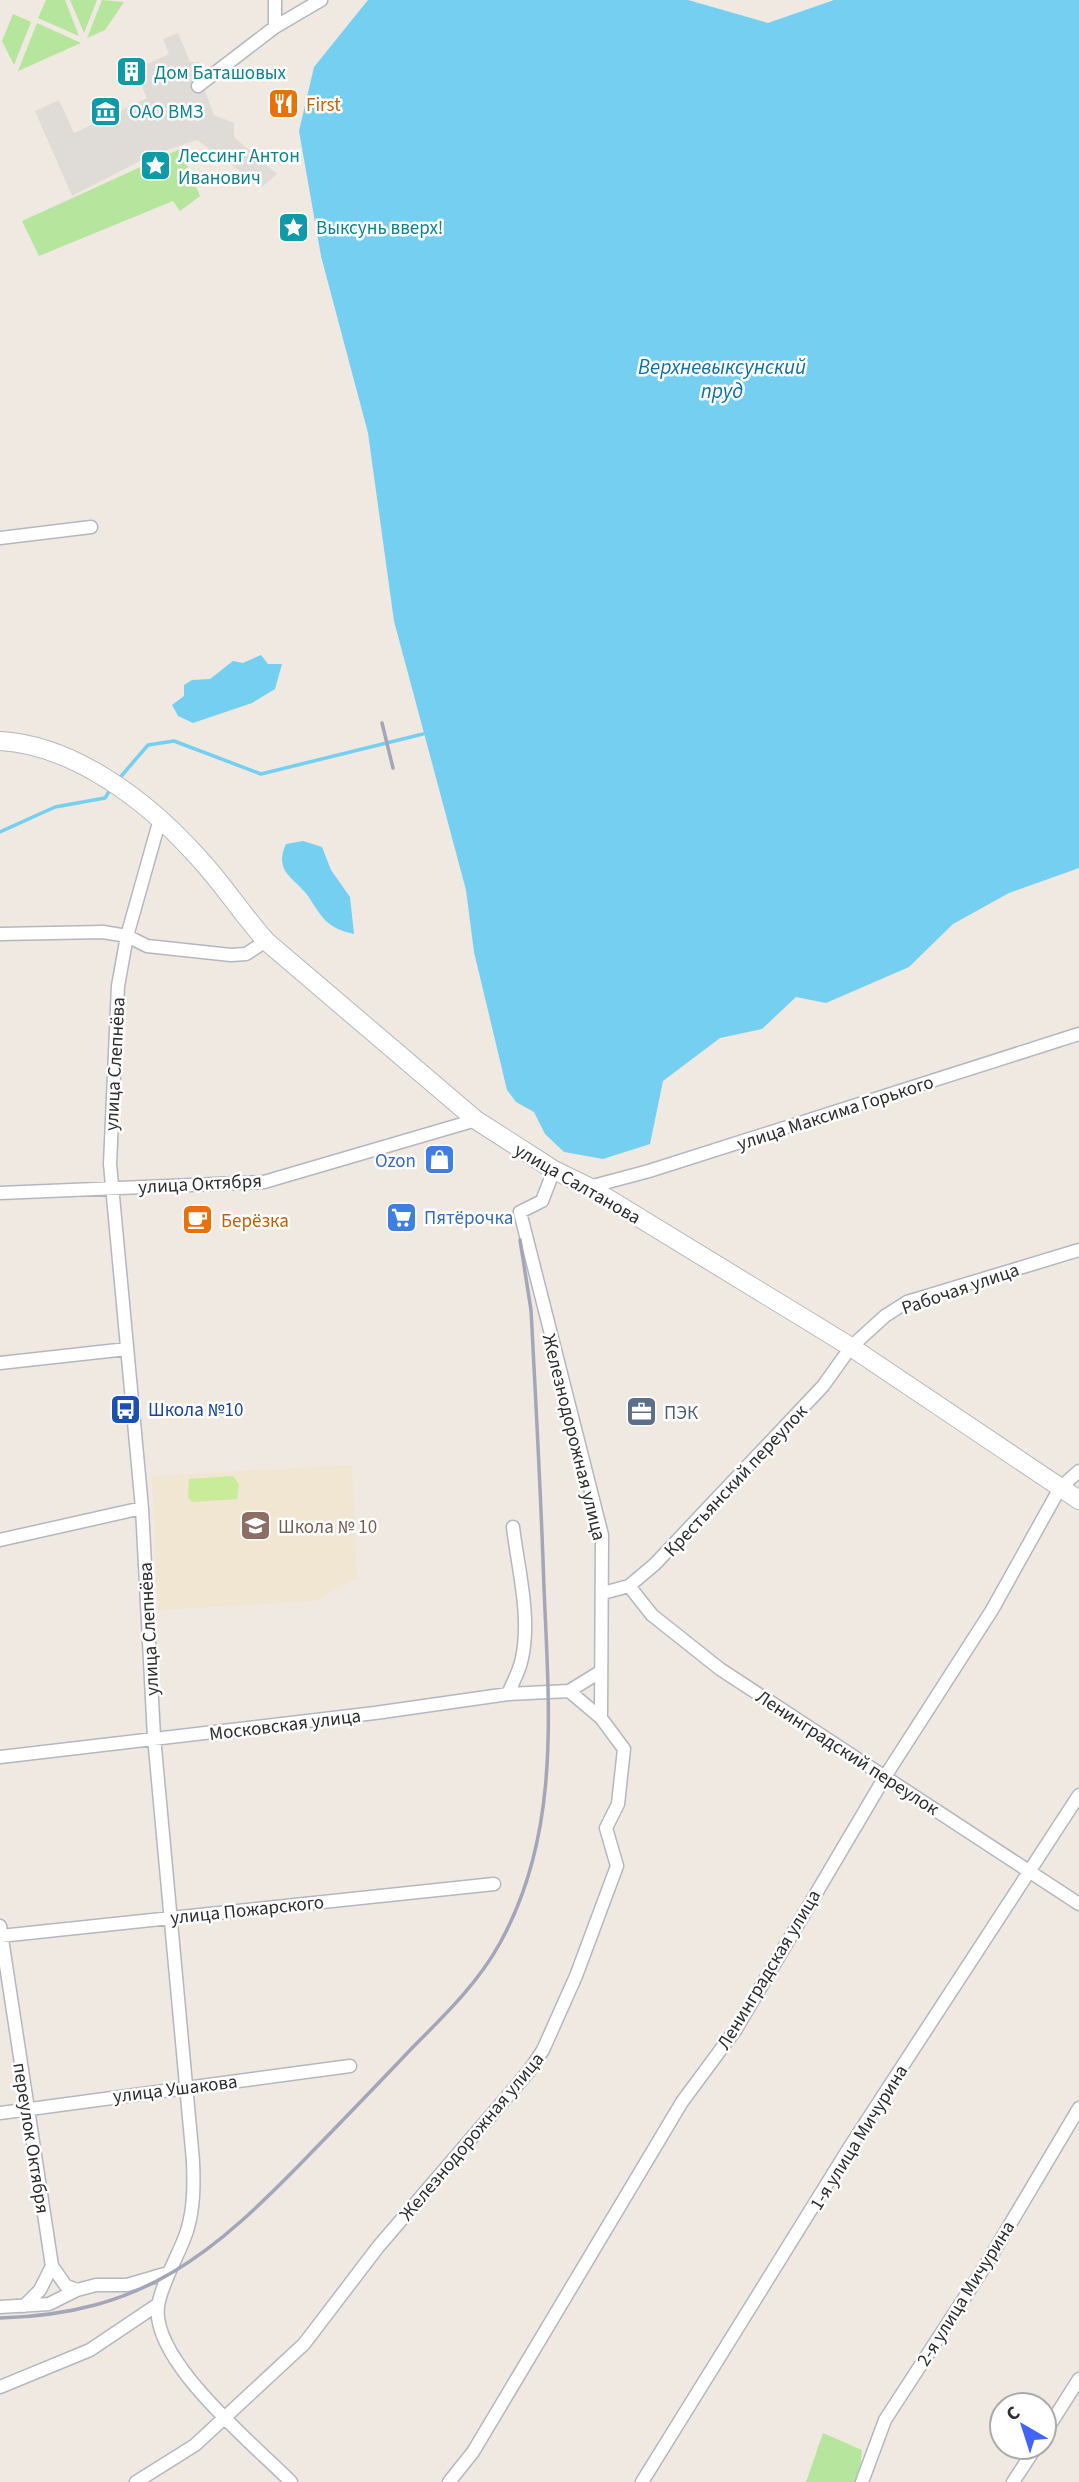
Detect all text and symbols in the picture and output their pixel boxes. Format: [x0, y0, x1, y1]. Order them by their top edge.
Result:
building icon: Дом Баташовых [114, 55, 148, 89]
place label: Дом Баташовых [154, 60, 287, 87]
restaurant icon: First [266, 87, 300, 121]
place label: First [306, 92, 341, 119]
museum icon: ОАО ВМЗ [89, 94, 123, 128]
place label: ОАО ВМЗ [129, 99, 203, 126]
place label: Лессинг Антон Иванович [178, 143, 300, 192]
place icon: Лессинг Антон Иванович [138, 149, 172, 183]
place icon: Выксунь вверх! [276, 210, 310, 244]
place label: Выксунь вверх! [316, 215, 443, 242]
water label: Верхневыксунский пруд [638, 352, 806, 406]
street label: улица Слепнёва [99, 997, 132, 1132]
street label: улица Максима Горького [734, 1069, 937, 1158]
street label: улица Салтанова [509, 1137, 646, 1232]
shop icon: Ozon [422, 1143, 456, 1177]
place label: Ozon [375, 1148, 416, 1175]
street label: улица Октября [138, 1168, 263, 1201]
supermarket icon: Пятёрочка [384, 1200, 418, 1234]
cafe icon: Берёзка [181, 1203, 215, 1237]
place label: Пятёрочка [424, 1205, 513, 1232]
place label: Берёзка [221, 1208, 289, 1235]
street label: Рабочая улица [898, 1257, 1023, 1322]
street label: Железнодорожная улица [535, 1331, 612, 1544]
bus stop icon: Школа №10 [108, 1392, 142, 1426]
office icon: ПЭК [624, 1395, 658, 1429]
place label: Школа №10 [148, 1397, 243, 1424]
street label: Крестьянский переулок [658, 1398, 814, 1563]
place label: ПЭК [664, 1400, 698, 1427]
school or university icon: Школа № 10 [238, 1509, 272, 1543]
place label: Школа № 10 [278, 1514, 377, 1541]
street label: улица Слепнёва [133, 1561, 166, 1696]
street label: Ленинградский переулок [750, 1684, 944, 1823]
street label: Московская улица [208, 1703, 363, 1748]
street label: Ленинградская улица [711, 1885, 828, 2055]
street label: улица Пожарского [169, 1889, 325, 1932]
street label: Железнодорожная улица [394, 2047, 551, 2227]
street label: 1-я улица Мичурина [804, 2060, 915, 2216]
street label: переулок Октября [5, 2061, 56, 2216]
street label: улица Ушакова [111, 2068, 239, 2111]
street label: 2-я улица Мичурина [911, 2216, 1022, 2372]
north arrow [988, 2391, 1058, 2461]
text: С [1000, 2400, 1026, 2428]

